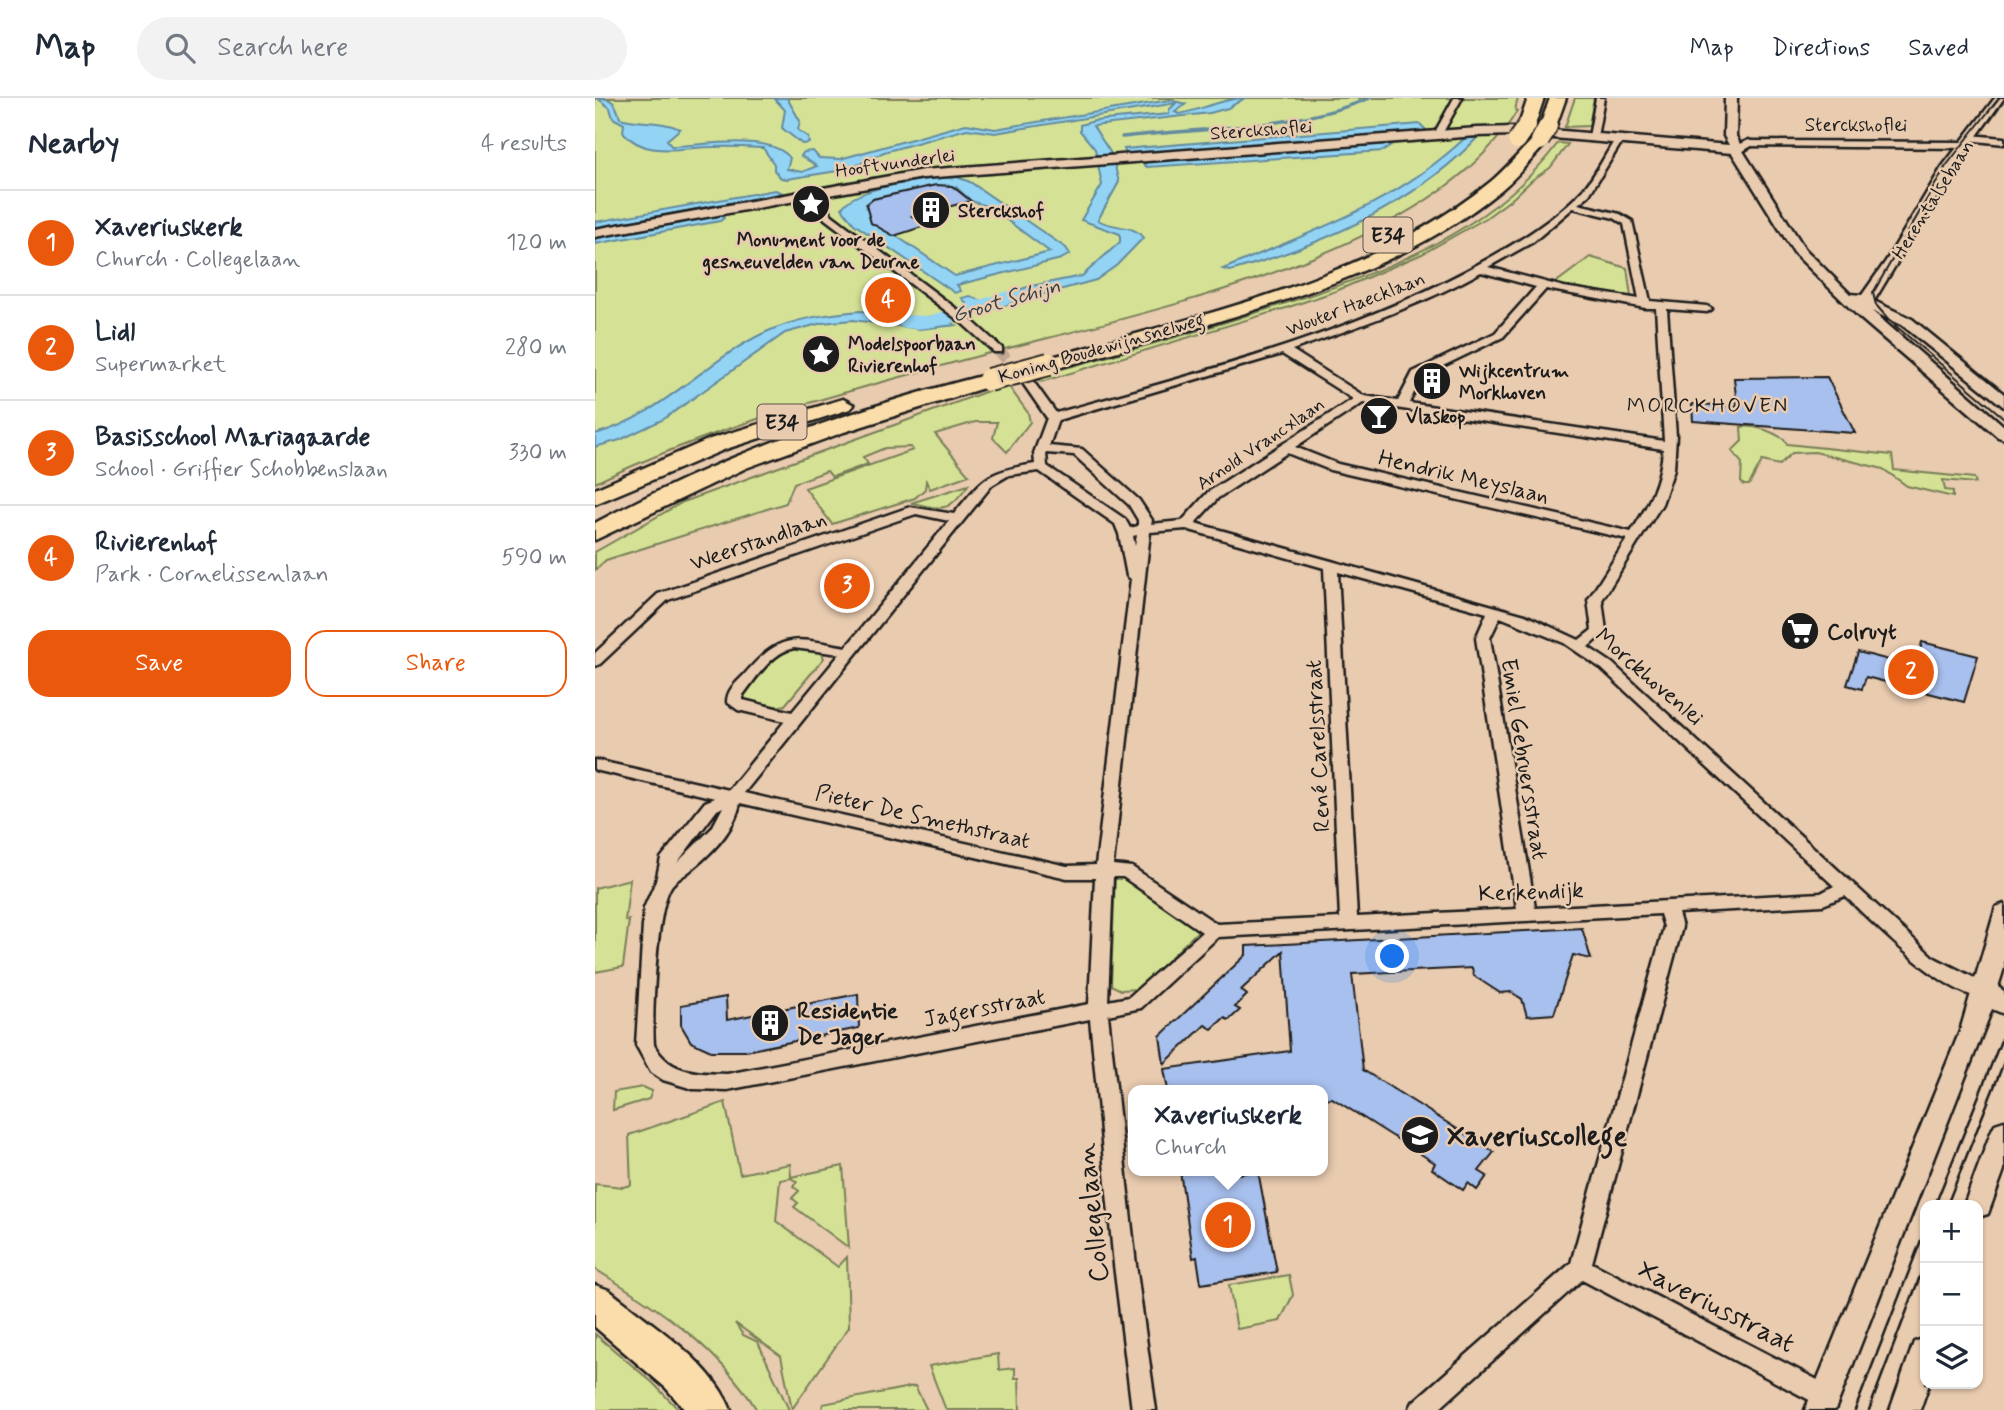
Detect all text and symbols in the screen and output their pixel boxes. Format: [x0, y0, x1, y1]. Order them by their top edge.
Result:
search box [137, 17, 627, 80]
text: Map [35, 26, 95, 70]
icon: search [161, 29, 199, 67]
text: Search here [217, 31, 348, 65]
text: Map [1690, 33, 1734, 64]
text: Directions [1772, 33, 1870, 64]
text: Saved [1908, 33, 1969, 64]
street label: Sterckshoflei [1805, 113, 1907, 138]
street label: Sterckshoflei [1209, 114, 1313, 147]
text: Nearby [28, 124, 119, 163]
text: 4 results [481, 129, 567, 159]
street label: Herentalsebaan [1887, 135, 1980, 264]
street label: Hooftvunderlei [834, 143, 957, 184]
place icon: Monument voor de gesneuvelden van Deurne [790, 183, 832, 225]
building icon: Sterckshof [910, 189, 952, 231]
place label: Sterckshof [958, 199, 1044, 224]
text: Xaveriuskerk [95, 211, 243, 245]
road number: E34 [1363, 218, 1413, 252]
text: 1 [46, 228, 56, 258]
text: 120 m [506, 228, 567, 258]
place label: Monument voor de gesneuvelden van Deurne [703, 228, 919, 276]
text: Church · Collegelaan [95, 245, 300, 275]
street label: Wouter Haecklaan [1282, 266, 1429, 342]
water label: Groot Schijn [949, 272, 1064, 330]
pin: 4 [865, 274, 911, 326]
street label: Koning Boudewijnsnelweg [996, 307, 1208, 393]
text: Lidl [95, 316, 135, 350]
place label: Modelspoorbaan Rivierenhof [848, 332, 976, 379]
text: 2 [45, 333, 57, 363]
text: 280 m [505, 333, 567, 363]
place icon: Modelspoorbaan Rivierenhof [800, 333, 842, 375]
text: Supermarket [95, 350, 226, 380]
place label: Wijkcentrum Morkhoven [1458, 359, 1569, 406]
building icon: Wijkcentrum Morkhoven [1411, 360, 1453, 402]
street label: Arnold Vrancxlaan [1192, 392, 1330, 496]
district label: MORCKHOVEN [1627, 392, 1789, 420]
bar icon: Vlaskop [1358, 395, 1400, 437]
road number: E34 [757, 404, 807, 440]
place label: Vlaskop [1406, 405, 1465, 430]
text: Basisschool Mariagaarde [95, 421, 371, 455]
text: 3 [46, 438, 56, 468]
text: 330 m [509, 438, 567, 468]
street label: Hendrik Meyslaan [1375, 444, 1552, 512]
text: School · Griffier Schobbenslaan [95, 455, 388, 485]
street label: Weerstandlaan [686, 504, 831, 579]
text: Rivierenhof [95, 526, 217, 560]
text: 4 [44, 543, 58, 573]
text: 590 m [501, 543, 567, 573]
text: Park · Cornelissenlaan [95, 560, 329, 590]
pin: 3 [824, 560, 870, 612]
supermarket icon: Colruyt [1779, 610, 1821, 652]
place label: Colruyt [1827, 618, 1897, 648]
street label: Morckhovenlei [1588, 622, 1710, 733]
button: Save [28, 630, 291, 697]
button: Share [305, 630, 567, 697]
pin: 2 [1888, 646, 1934, 698]
street label: Emiel Gebruersstraat [1492, 657, 1554, 862]
street label: René Carelsstraat [1300, 659, 1338, 833]
street label: Pieter De Smethstraat [812, 779, 1033, 857]
street label: Kerkendijk [1478, 876, 1584, 910]
your location [1375, 939, 1409, 973]
street label: Jagersstraat [921, 982, 1048, 1037]
place label: Residentie De Jager [797, 997, 899, 1055]
building icon: Residentie De Jager [749, 1002, 791, 1044]
popup [1128, 1085, 1328, 1176]
text: Xaveriuskerk [1154, 1099, 1302, 1133]
school or university icon: Xaveriuscollege [1399, 1114, 1441, 1156]
place label: Xaveriuscollege [1447, 1119, 1627, 1159]
text: Church [1154, 1133, 1227, 1163]
street label: Collegelaan [1068, 1141, 1119, 1284]
pin: 1 [1205, 1199, 1251, 1251]
map controls [1920, 1200, 1983, 1389]
button: + [1920, 1200, 1983, 1263]
street label: Xaveriusstraat [1631, 1252, 1801, 1363]
button: − [1920, 1263, 1983, 1326]
button: layers [1920, 1326, 1983, 1389]

